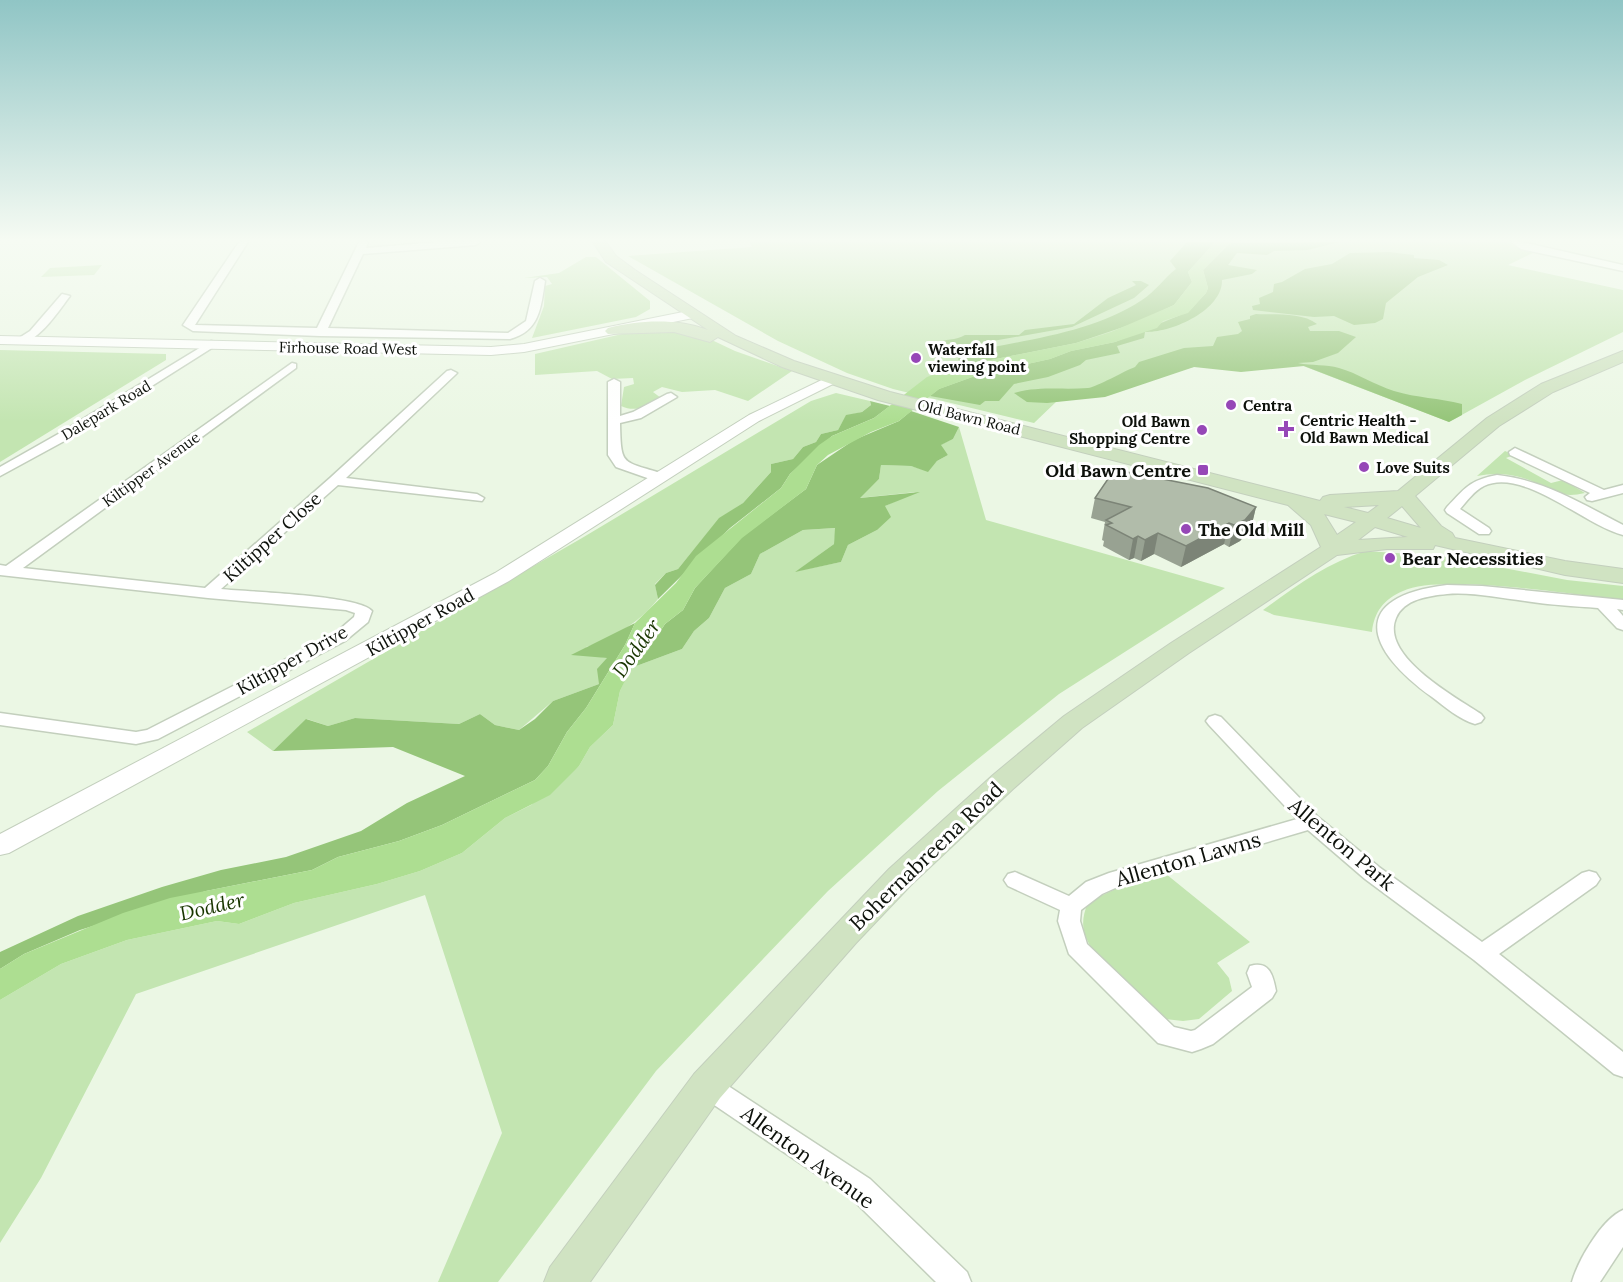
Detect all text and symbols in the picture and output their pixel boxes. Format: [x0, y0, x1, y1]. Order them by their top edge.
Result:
street label: Firhouse Road West [279, 337, 418, 359]
place label: Waterfall viewing point [928, 340, 1027, 376]
marker: Waterfall viewing point [909, 351, 923, 365]
street label: Dalepark Road [58, 376, 154, 444]
street label: Old Bawn Road [915, 395, 1023, 439]
place label: Centra [1243, 396, 1292, 415]
marker: Centra [1224, 398, 1238, 412]
place label: Centric Health - Old Bawn Medical [1300, 411, 1429, 447]
place label: Old Bawn Shopping Centre [1069, 412, 1190, 448]
marker: Centric Health - Old Bawn Medical [1277, 420, 1295, 438]
marker: Old Bawn Shopping Centre [1195, 423, 1209, 437]
street label: Kiltipper Avenue [99, 427, 203, 511]
place label: Love Suits [1376, 458, 1450, 477]
place label: Old Bawn Centre [1045, 459, 1191, 482]
marker: Love Suits [1357, 460, 1371, 474]
marker: Old Bawn Centre [1196, 463, 1210, 477]
street label: Kiltipper Close [218, 487, 326, 587]
place label: The Old Mill [1198, 518, 1305, 541]
marker: The Old Mill [1179, 522, 1193, 536]
place label: Bear Necessities [1402, 547, 1544, 570]
marker: Bear Necessities [1383, 551, 1397, 565]
street label: Kiltipper Road [362, 583, 478, 661]
water label: Dodder [606, 613, 666, 682]
street label: Kiltipper Drive [233, 620, 352, 700]
street label: Bohernabreena Road [843, 776, 1009, 936]
street label: Allenton Park [1282, 791, 1401, 897]
street label: Allenton Lawns [1111, 825, 1264, 893]
water label: Dodder [177, 886, 248, 926]
street label: Allenton Avenue [735, 1099, 880, 1214]

